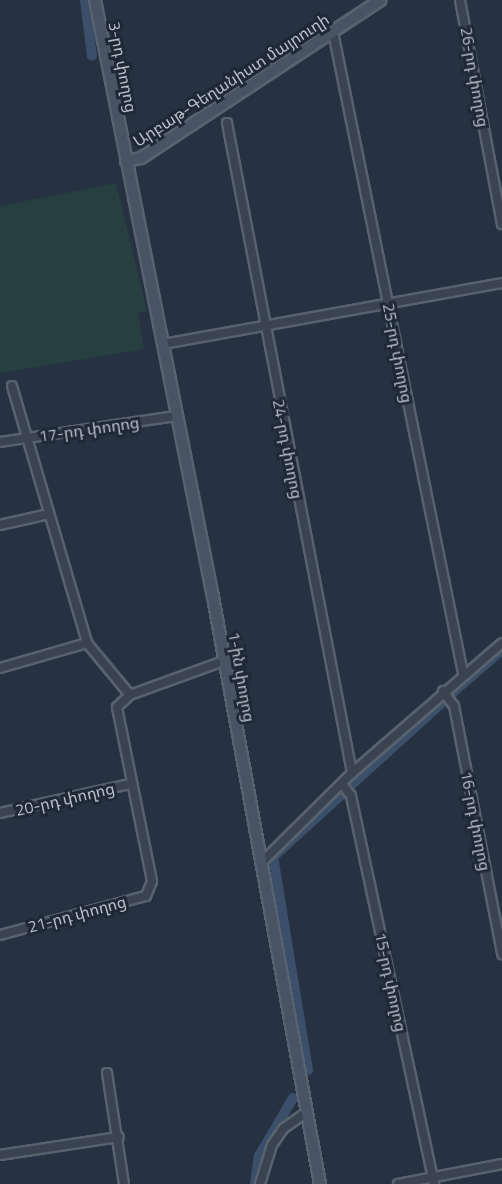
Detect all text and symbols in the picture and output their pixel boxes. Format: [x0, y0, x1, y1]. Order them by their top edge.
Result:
street label: Արբաթ-Գեղանիստ մայրուղի [129, 9, 333, 151]
street label: 3-րդ փողոց [105, 20, 141, 114]
street label: 26-րդ փողոց [457, 26, 493, 128]
street label: 25-րդ փողոց [379, 302, 417, 404]
street label: 24-րդ փողոց [269, 398, 307, 500]
street label: 17-րդ փողոց [38, 412, 140, 446]
street label: 1-ին փողոց [225, 630, 259, 724]
street label: 16-րդ փողոց [457, 770, 495, 872]
street label: 20-րդ փողոց [14, 778, 116, 820]
street label: 21-րդ փողոց [26, 892, 128, 936]
street label: 15-րդ փողոց [371, 931, 411, 1033]

